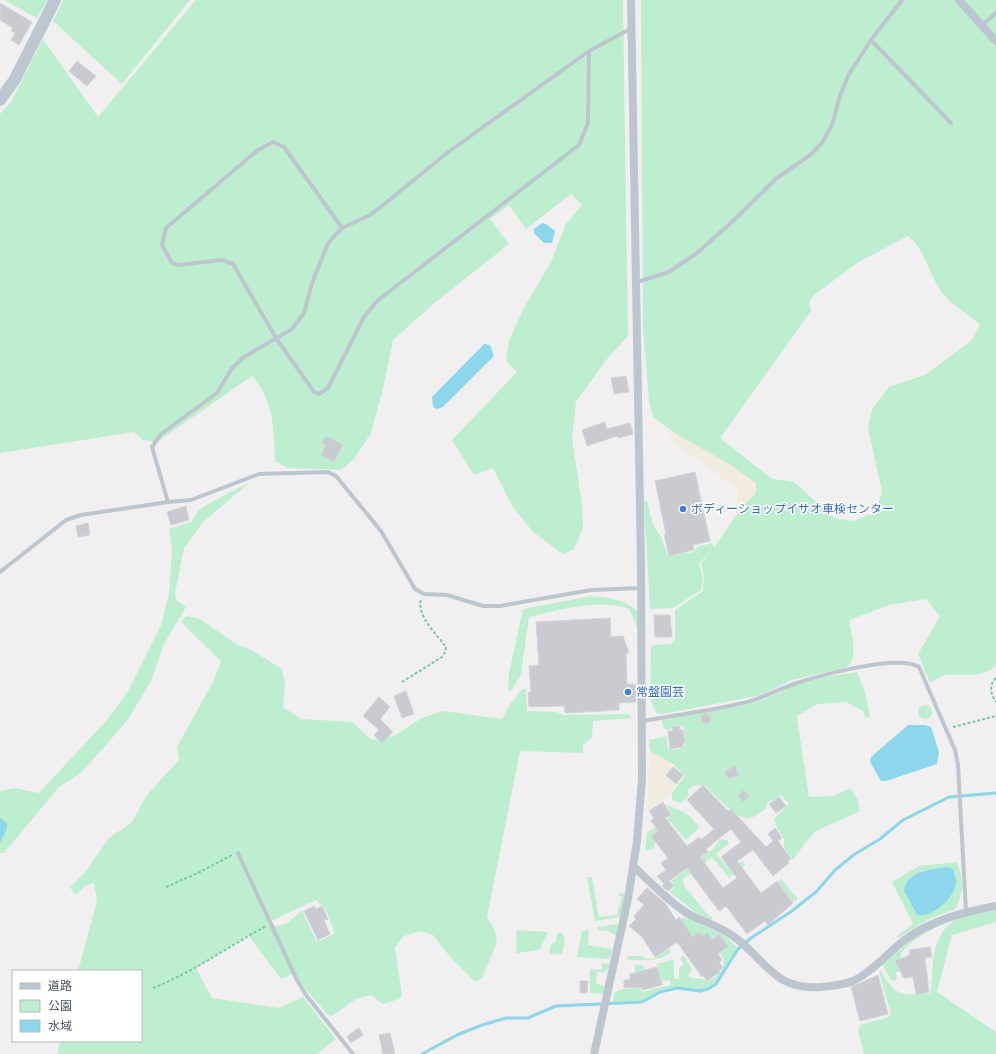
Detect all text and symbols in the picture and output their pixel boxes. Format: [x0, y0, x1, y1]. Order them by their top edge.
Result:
place label: ボディーショップイサオ車検センター [691, 501, 894, 515]
marker: ボディーショップイサオ車検センター [678, 504, 688, 514]
place label: 常盤園芸 [636, 684, 684, 698]
marker: 常盤園芸 [623, 687, 633, 697]
legend [12, 970, 142, 1042]
text: 道路 [48, 978, 72, 992]
text: 公園 [48, 998, 72, 1012]
text: 水域 [48, 1018, 72, 1032]

